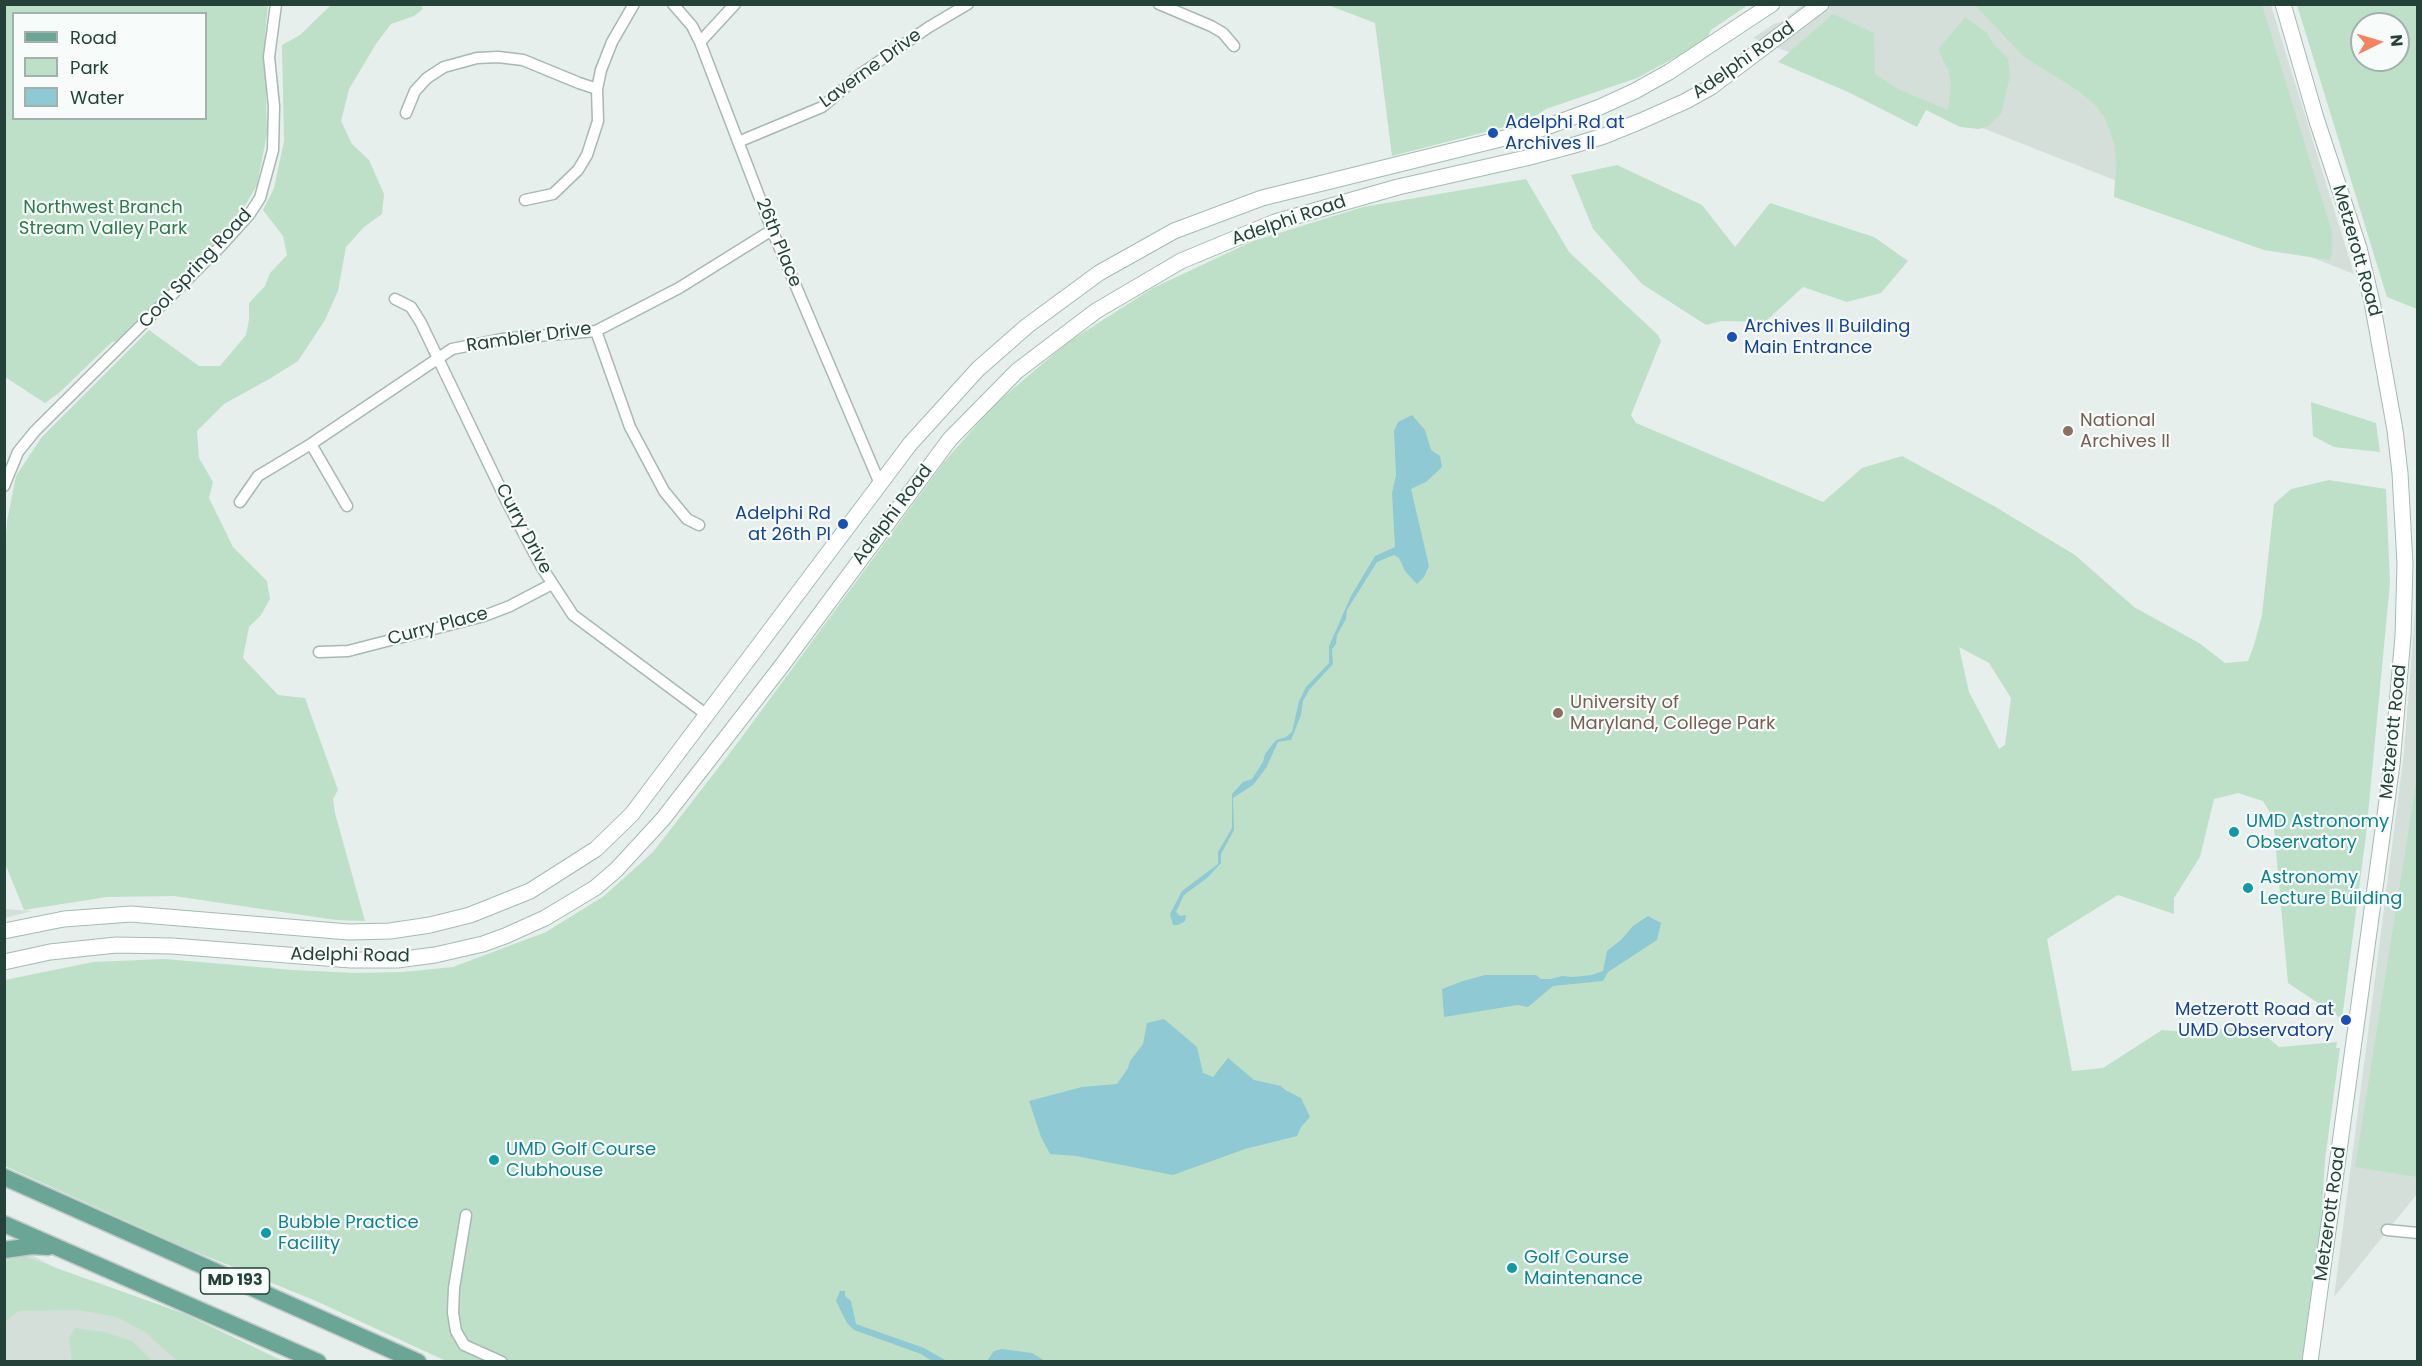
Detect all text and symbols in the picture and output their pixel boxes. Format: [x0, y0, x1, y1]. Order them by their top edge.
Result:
legend [12, 12, 207, 120]
north arrow [2350, 12, 2410, 72]
street label: Adelphi Road [1689, 18, 1799, 104]
text: Road [70, 25, 117, 50]
street label: Laverne Drive [816, 25, 926, 113]
text: N [2384, 34, 2408, 48]
text: Park [70, 55, 109, 80]
text: Water [70, 85, 124, 110]
place label: Adelphi Rd at Archives II [1505, 112, 1624, 154]
marker: Adelphi Rd at Archives II [1486, 126, 1500, 140]
street label: Metzerott Road [2327, 183, 2385, 319]
street label: Adelphi Road [1229, 191, 1349, 251]
street label: 26th Place [750, 195, 806, 291]
park label: Northwest Branch Stream Valley Park [19, 197, 187, 240]
street label: Cool Spring Road [135, 205, 257, 333]
place label: Archives II Building Main Entrance [1744, 316, 1911, 358]
street label: Rambler Drive [465, 319, 593, 357]
marker: Archives II Building Main Entrance [1725, 330, 1739, 344]
place label: National Archives II [2080, 410, 2170, 452]
marker: National Archives II [2061, 424, 2075, 438]
street label: Adelphi Road [848, 461, 938, 569]
street label: Curry Drive [490, 480, 556, 578]
place label: Adelphi Rd at 26th Pl [735, 503, 831, 546]
marker: Adelphi Rd at 26th Pl [836, 517, 850, 531]
street label: Curry Place [386, 603, 490, 651]
street label: Metzerott Road [2376, 663, 2412, 801]
place label: University of Maryland, College Park [1570, 692, 1775, 734]
marker: University of Maryland, College Park [1551, 706, 1565, 720]
place label: UMD Astronomy Observatory [2246, 811, 2389, 854]
marker: UMD Astronomy Observatory [2227, 825, 2241, 839]
place label: Astronomy Lecture Building [2260, 867, 2402, 910]
marker: Astronomy Lecture Building [2241, 881, 2255, 895]
street label: Adelphi Road [290, 944, 410, 968]
place label: Metzerott Road at UMD Observatory [2175, 999, 2334, 1042]
marker: Metzerott Road at UMD Observatory [2339, 1013, 2353, 1027]
place label: UMD Golf Course Clubhouse [506, 1139, 656, 1182]
street label: Metzerott Road [2311, 1145, 2351, 1283]
marker: UMD Golf Course Clubhouse [487, 1153, 501, 1167]
place label: Bubble Practice Facility [278, 1212, 419, 1254]
marker: Bubble Practice Facility [259, 1226, 273, 1240]
place label: Golf Course Maintenance [1524, 1247, 1643, 1290]
marker: Golf Course Maintenance [1505, 1261, 1519, 1275]
road number: MD 193 [200, 1268, 270, 1294]

